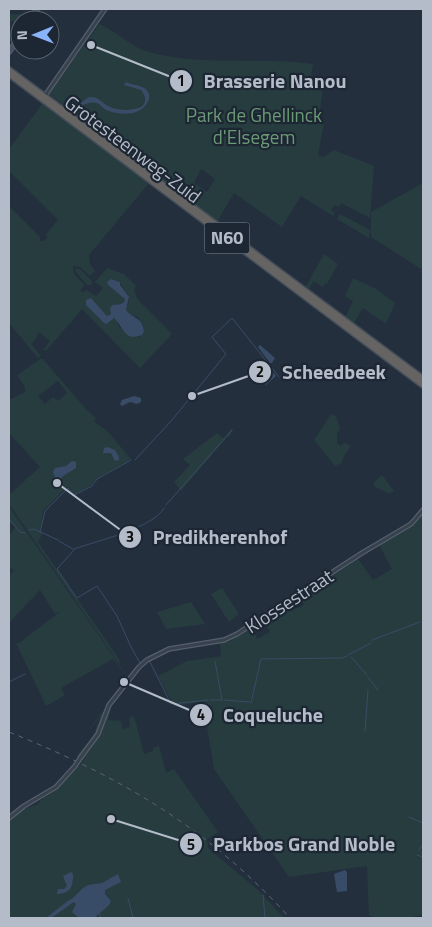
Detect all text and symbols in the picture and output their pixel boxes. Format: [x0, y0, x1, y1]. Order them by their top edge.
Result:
north arrow [10, 10, 60, 60]
text: N [11, 30, 32, 40]
callout: Brasserie Nanou [168, 64, 356, 99]
text: Brasserie Nanou [204, 65, 346, 96]
text: 1 [177, 69, 185, 92]
street label: Grotesteenweg-Zuid [59, 87, 208, 210]
park label: Park de Ghellinck d'Elsegem [186, 100, 322, 151]
road number: N60 [204, 222, 250, 254]
callout: Scheedbeek [247, 354, 396, 389]
text: Scheedbeek [282, 356, 387, 387]
text: 2 [256, 360, 264, 383]
callout: Predikherenhof [117, 519, 297, 554]
text: Predikherenhof [153, 521, 287, 552]
text: 3 [126, 525, 134, 548]
street label: Klossestraat [239, 561, 339, 640]
callout: Coqueluche [188, 697, 333, 732]
text: Coqueluche [223, 699, 323, 730]
text: 4 [197, 703, 205, 726]
callout: Parkbos Grand Noble [178, 827, 406, 862]
text: Parkbos Grand Noble [213, 828, 395, 859]
text: 5 [187, 833, 195, 856]

